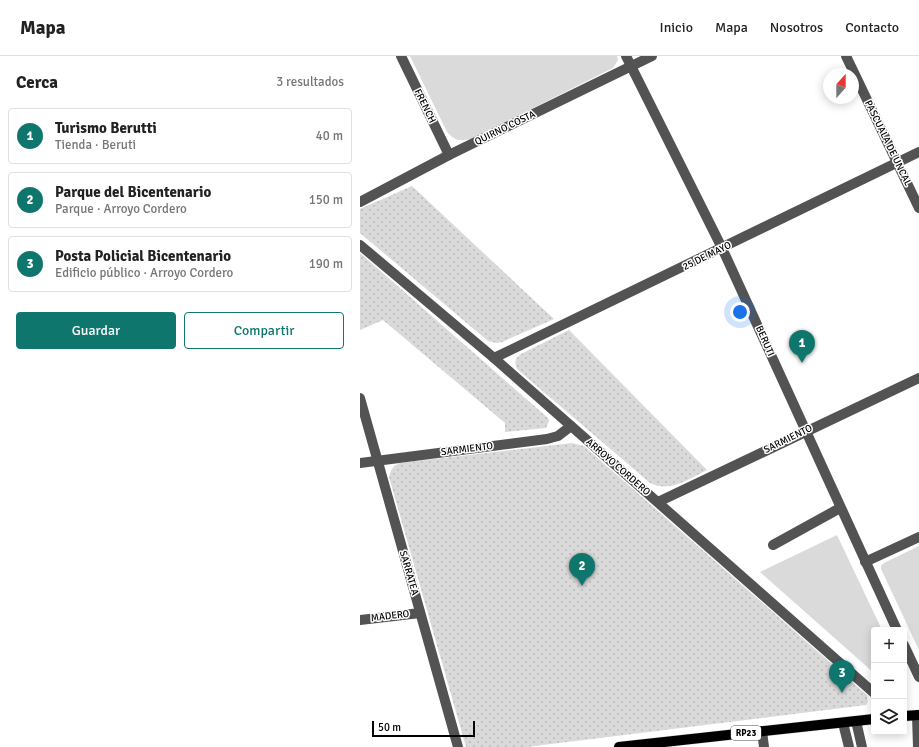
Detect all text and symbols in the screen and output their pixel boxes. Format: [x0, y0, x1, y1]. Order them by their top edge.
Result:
text: Mapa [20, 16, 66, 40]
text: Inicio [660, 19, 693, 36]
text: Mapa [715, 19, 748, 36]
text: Nosotros [770, 19, 823, 36]
text: Contacto [845, 19, 899, 36]
north arrow [823, 68, 859, 104]
text: Cerca [16, 72, 58, 93]
text: 3 resultados [276, 74, 344, 90]
street label: FRENCH [412, 87, 438, 125]
street label: PASCUALA DE UNCAL [862, 98, 914, 188]
street label: QUIRNO COSTA [473, 108, 537, 148]
text: Turismo Berutti [55, 119, 157, 137]
text: 1 [26, 128, 34, 144]
text: 40 m [316, 128, 343, 144]
text: Tienda · Beruti [55, 137, 136, 153]
text: Parque del Bicentenario [55, 183, 211, 201]
text: 2 [26, 192, 34, 208]
text: 150 m [309, 192, 343, 208]
text: Parque · Arroyo Cordero [55, 201, 187, 217]
street label: 25 DE MAYO [681, 239, 734, 273]
text: Posta Policial Bicentenario [55, 247, 231, 265]
text: 3 [26, 256, 34, 272]
text: 190 m [309, 256, 343, 272]
text: Edificio público · Arroyo Cordero [55, 265, 233, 281]
your location [730, 302, 750, 322]
button: Guardar [16, 312, 176, 349]
button: Compartir [184, 312, 344, 349]
street label: BERUTI [753, 324, 777, 358]
pin: 1 [789, 330, 815, 363]
street label: SARMIENTO [762, 422, 815, 456]
street label: ARROYO CORDERO [583, 436, 653, 498]
street label: SARMIENTO [440, 440, 494, 458]
street label: SARRATEA [397, 549, 421, 597]
pin: 2 [569, 553, 595, 586]
street label: MADERO [370, 608, 410, 624]
map controls [871, 627, 907, 735]
button: + [871, 627, 907, 663]
pin: 3 [829, 660, 855, 693]
button: − [871, 663, 907, 699]
button: layers [871, 699, 907, 735]
scale bar [372, 719, 475, 738]
text: 50 m [378, 721, 401, 734]
road number: RP23 [731, 726, 761, 740]

